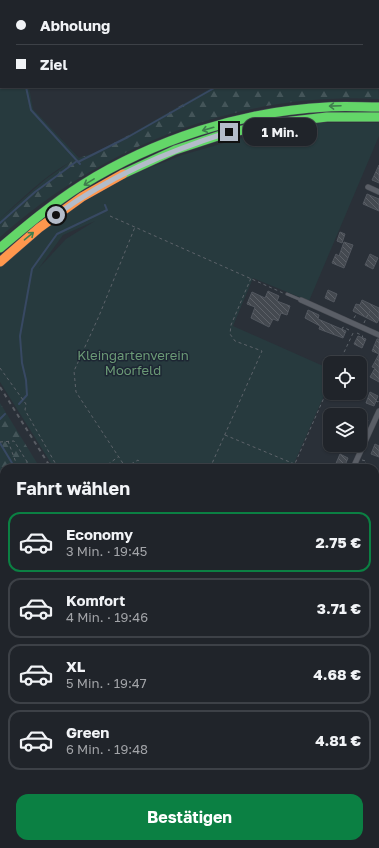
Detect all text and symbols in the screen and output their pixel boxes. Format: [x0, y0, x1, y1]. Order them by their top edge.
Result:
text: Abholung [40, 16, 110, 34]
text: Ziel [40, 55, 67, 73]
one-way arrow [329, 103, 342, 110]
callout: 1 Min. [243, 118, 317, 146]
route end [220, 123, 238, 141]
text: 1 Min. [261, 124, 299, 140]
one-way arrow [201, 126, 214, 133]
one-way arrow [83, 178, 95, 186]
route start [47, 206, 65, 224]
one-way arrow [23, 231, 34, 240]
park label: Kleingartenverein Moorfeld [77, 347, 189, 378]
map controls [323, 356, 367, 452]
button: locate [323, 356, 367, 400]
button: layers [323, 408, 367, 452]
text: Fahrt wählen [16, 477, 130, 499]
icon: car [18, 524, 54, 560]
text: Economy [66, 525, 133, 543]
text: 2.75 € [315, 533, 361, 551]
text: 3 Min. · 19:45 [66, 543, 147, 559]
icon: car [18, 590, 54, 626]
text: Komfort [66, 591, 125, 609]
text: 3.71 € [317, 599, 361, 617]
text: 4 Min. · 19:46 [66, 609, 148, 625]
icon: car [18, 656, 54, 692]
text: XL [66, 657, 85, 675]
text: 4.68 € [313, 665, 361, 683]
text: 5 Min. · 19:47 [66, 675, 147, 691]
icon: car [18, 722, 54, 758]
text: Green [66, 723, 109, 741]
text: 4.81 € [315, 731, 361, 749]
text: 6 Min. · 19:48 [66, 741, 148, 757]
button: Bestätigen [16, 794, 363, 840]

